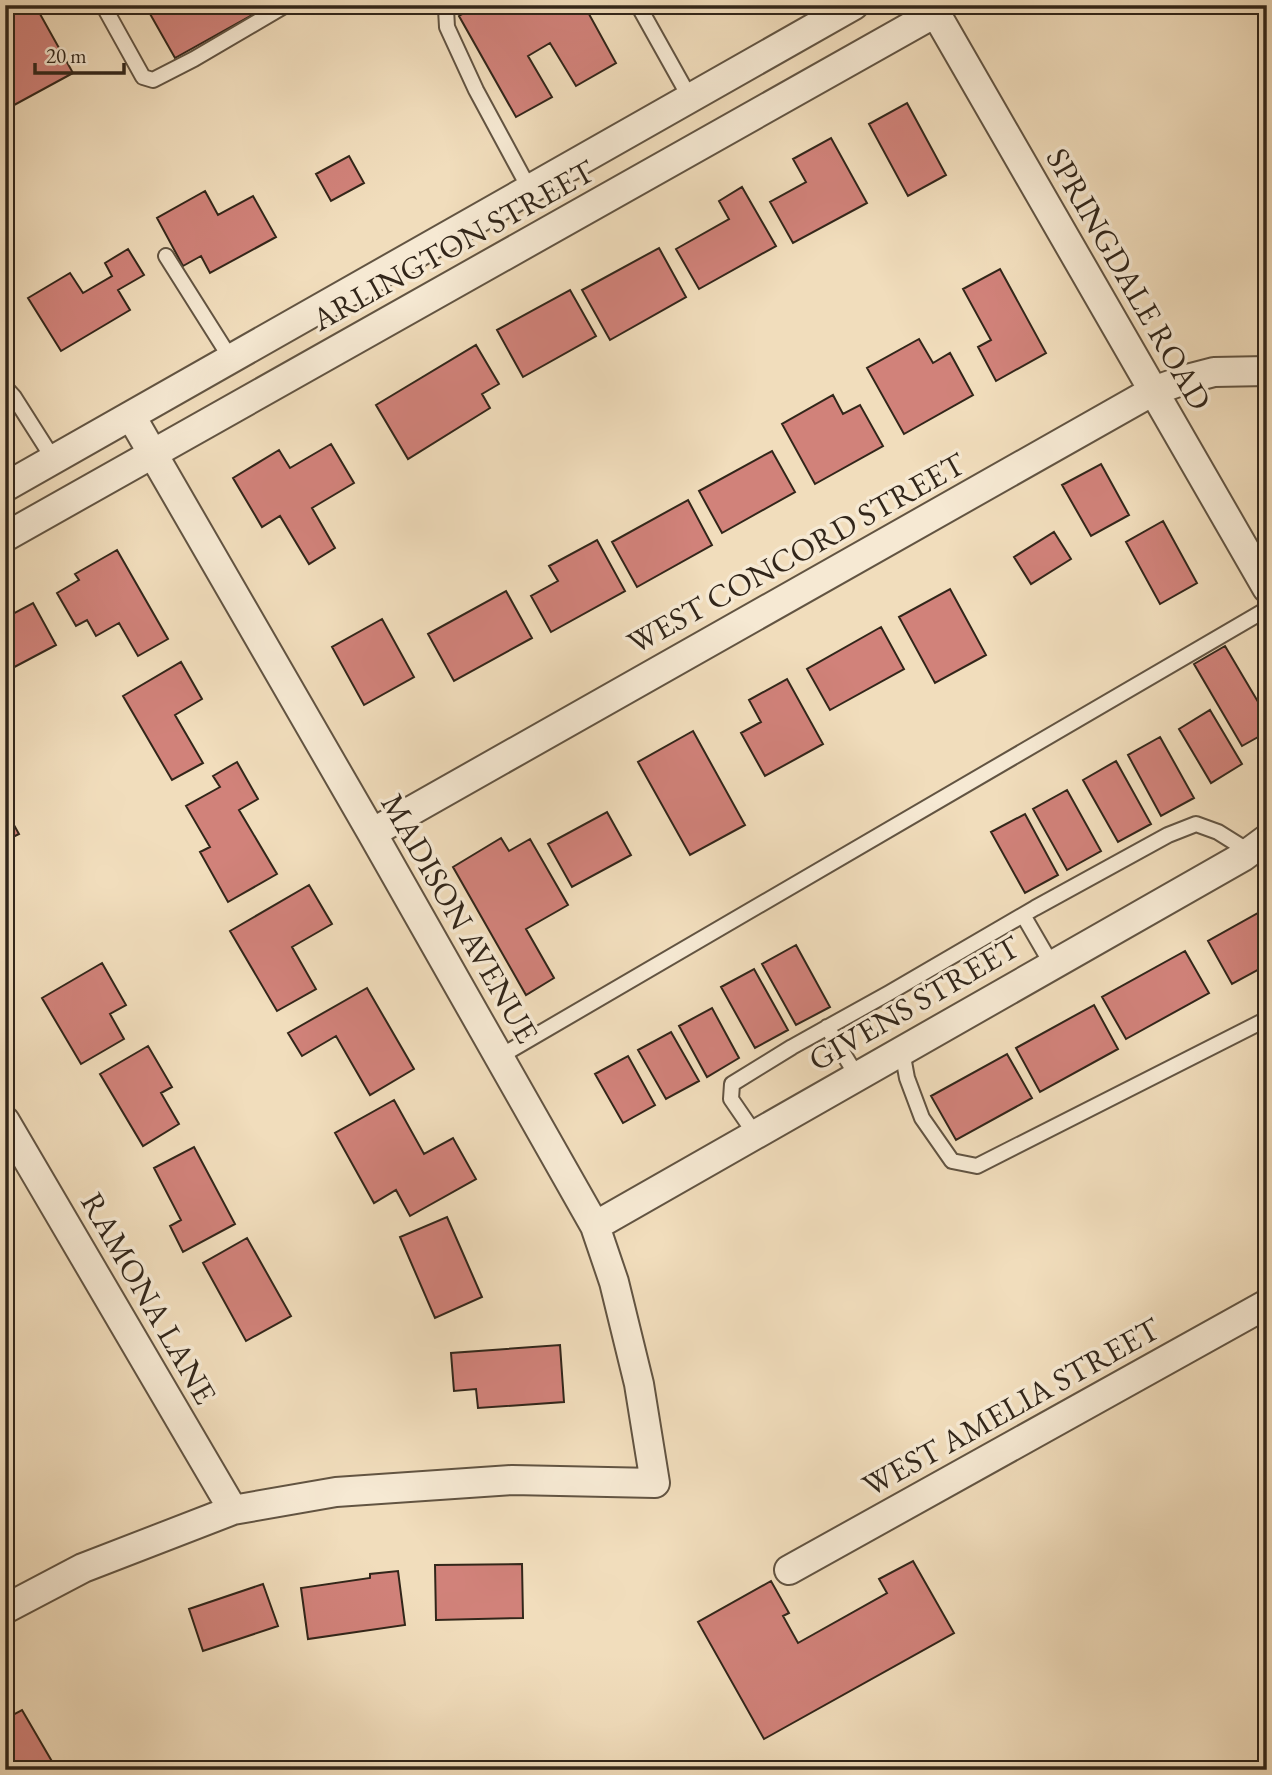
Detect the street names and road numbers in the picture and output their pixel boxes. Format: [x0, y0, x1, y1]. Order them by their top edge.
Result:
street label: SPRINGDALE ROAD [1037, 140, 1221, 418]
street label: ARLINGTON STREET [303, 150, 602, 341]
street label: WEST CONCORD STREET [620, 442, 973, 663]
street label: MADISON AVENUE [372, 786, 548, 1050]
street label: GIVENS STREET [801, 925, 1028, 1080]
street label: RAMONA LANE [71, 1185, 227, 1411]
street label: WEST AMELIA STREET [855, 1307, 1168, 1506]

